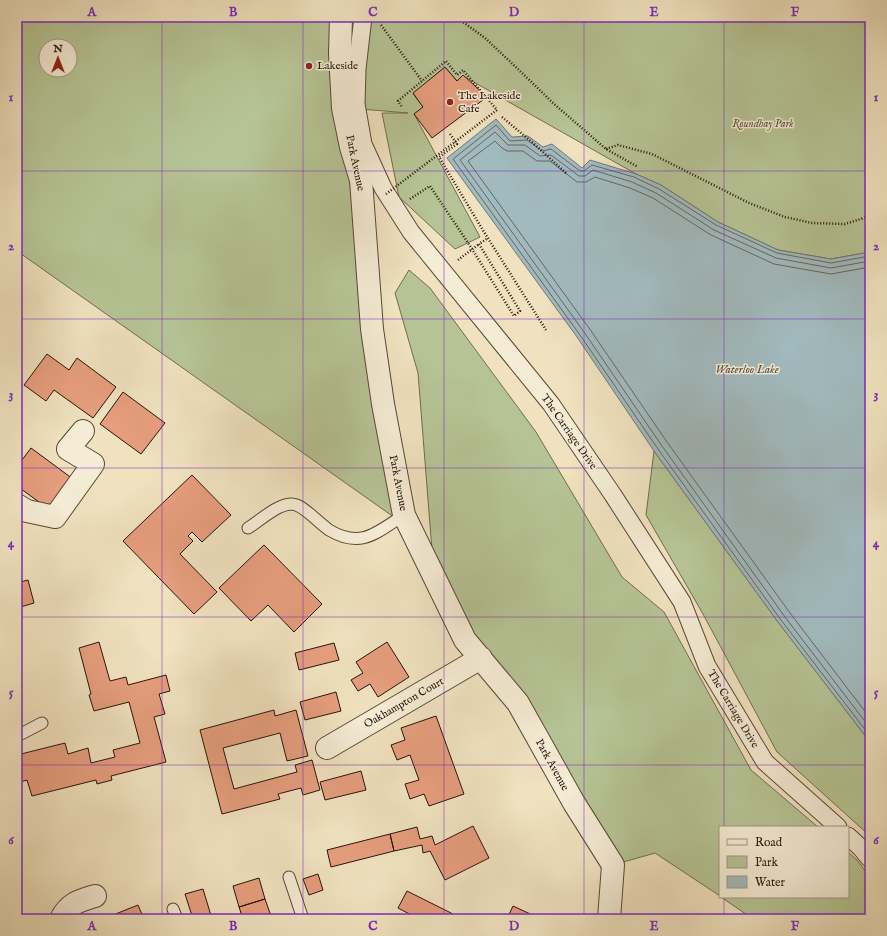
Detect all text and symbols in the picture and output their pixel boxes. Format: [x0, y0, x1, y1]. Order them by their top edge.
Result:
text: A [87, 4, 98, 21]
text: B [229, 4, 238, 21]
text: C [368, 4, 378, 21]
text: D [509, 4, 520, 21]
text: E [649, 4, 659, 21]
text: F [791, 4, 800, 21]
north arrow [38, 38, 78, 78]
text: N [52, 42, 63, 56]
place label: Lakeside [317, 59, 358, 73]
marker: Lakeside [304, 61, 314, 71]
text: 1 [9, 89, 14, 106]
place label: The Lakeside Cafe [458, 89, 520, 116]
text: 1 [874, 89, 879, 106]
marker: The Lakeside Cafe [445, 97, 455, 107]
park label: Roundhay Park [732, 117, 794, 131]
street label: Park Avenue [342, 134, 368, 192]
text: 2 [8, 238, 14, 255]
text: 2 [873, 238, 879, 255]
water label: Waterloo Lake [715, 362, 779, 377]
text: 3 [9, 386, 14, 403]
text: 3 [874, 386, 879, 403]
street label: The Carriage Drive [538, 392, 600, 472]
street label: Park Avenue [386, 454, 410, 512]
text: 4 [8, 535, 15, 552]
text: 4 [873, 535, 880, 552]
street label: The Carriage Drive [704, 667, 762, 751]
street label: Oakhampton Court [362, 674, 447, 732]
text: 5 [9, 684, 14, 701]
text: 5 [874, 684, 879, 701]
street label: Park Avenue [532, 737, 572, 793]
legend [719, 826, 849, 898]
text: 6 [8, 832, 14, 849]
text: 6 [873, 832, 879, 849]
text: Road [755, 835, 783, 850]
text: Park [755, 855, 778, 870]
text: Water [755, 875, 786, 890]
text: A [87, 918, 98, 935]
text: B [229, 918, 238, 935]
text: C [368, 918, 378, 935]
text: D [509, 918, 520, 935]
text: E [649, 918, 659, 935]
text: F [791, 918, 800, 935]

